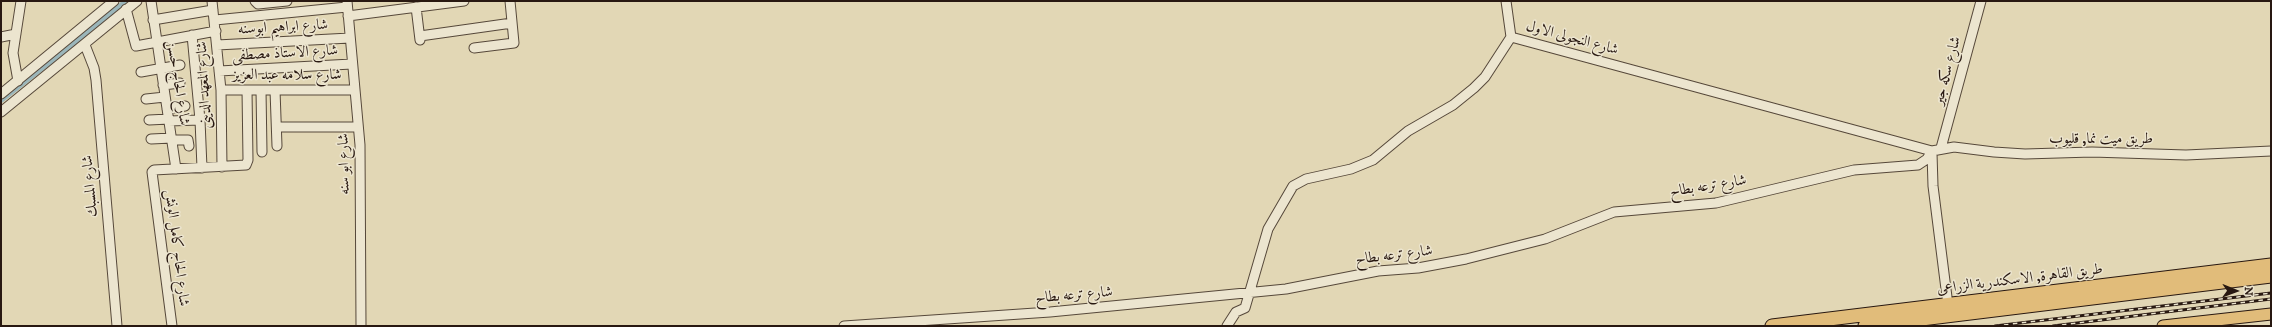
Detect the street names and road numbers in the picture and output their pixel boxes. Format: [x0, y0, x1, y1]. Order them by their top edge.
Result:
street label: شارع ابراهيم ابوسنه [237, 17, 329, 39]
street label: شارع النجولى الاول [1524, 18, 1620, 60]
street label: شارع سكه جير [1930, 35, 1966, 107]
street label: شارع الحاج حسن [161, 39, 193, 127]
street label: شارع المعهد الدينى [194, 41, 216, 129]
street label: شارع الاستاذ مصطفى [232, 42, 338, 66]
street label: شارع سلامه عبد العزيز [233, 67, 341, 85]
street label: طريق ميت نما, قليوب [2049, 131, 2153, 149]
street label: شارع ابو سنه [335, 133, 355, 195]
street label: شارع المسبك [79, 154, 103, 218]
street label: شارع ترعه بطاح [1668, 172, 1748, 202]
street label: شارع الحاج كامل الونش [160, 189, 192, 307]
street label: شارع ترعه بطاح [1354, 242, 1434, 270]
street label: طريق القاهرة, الاسكندرية الزراعى [1936, 261, 2104, 299]
street label: شارع ترعه بطاح [1035, 284, 1113, 308]

